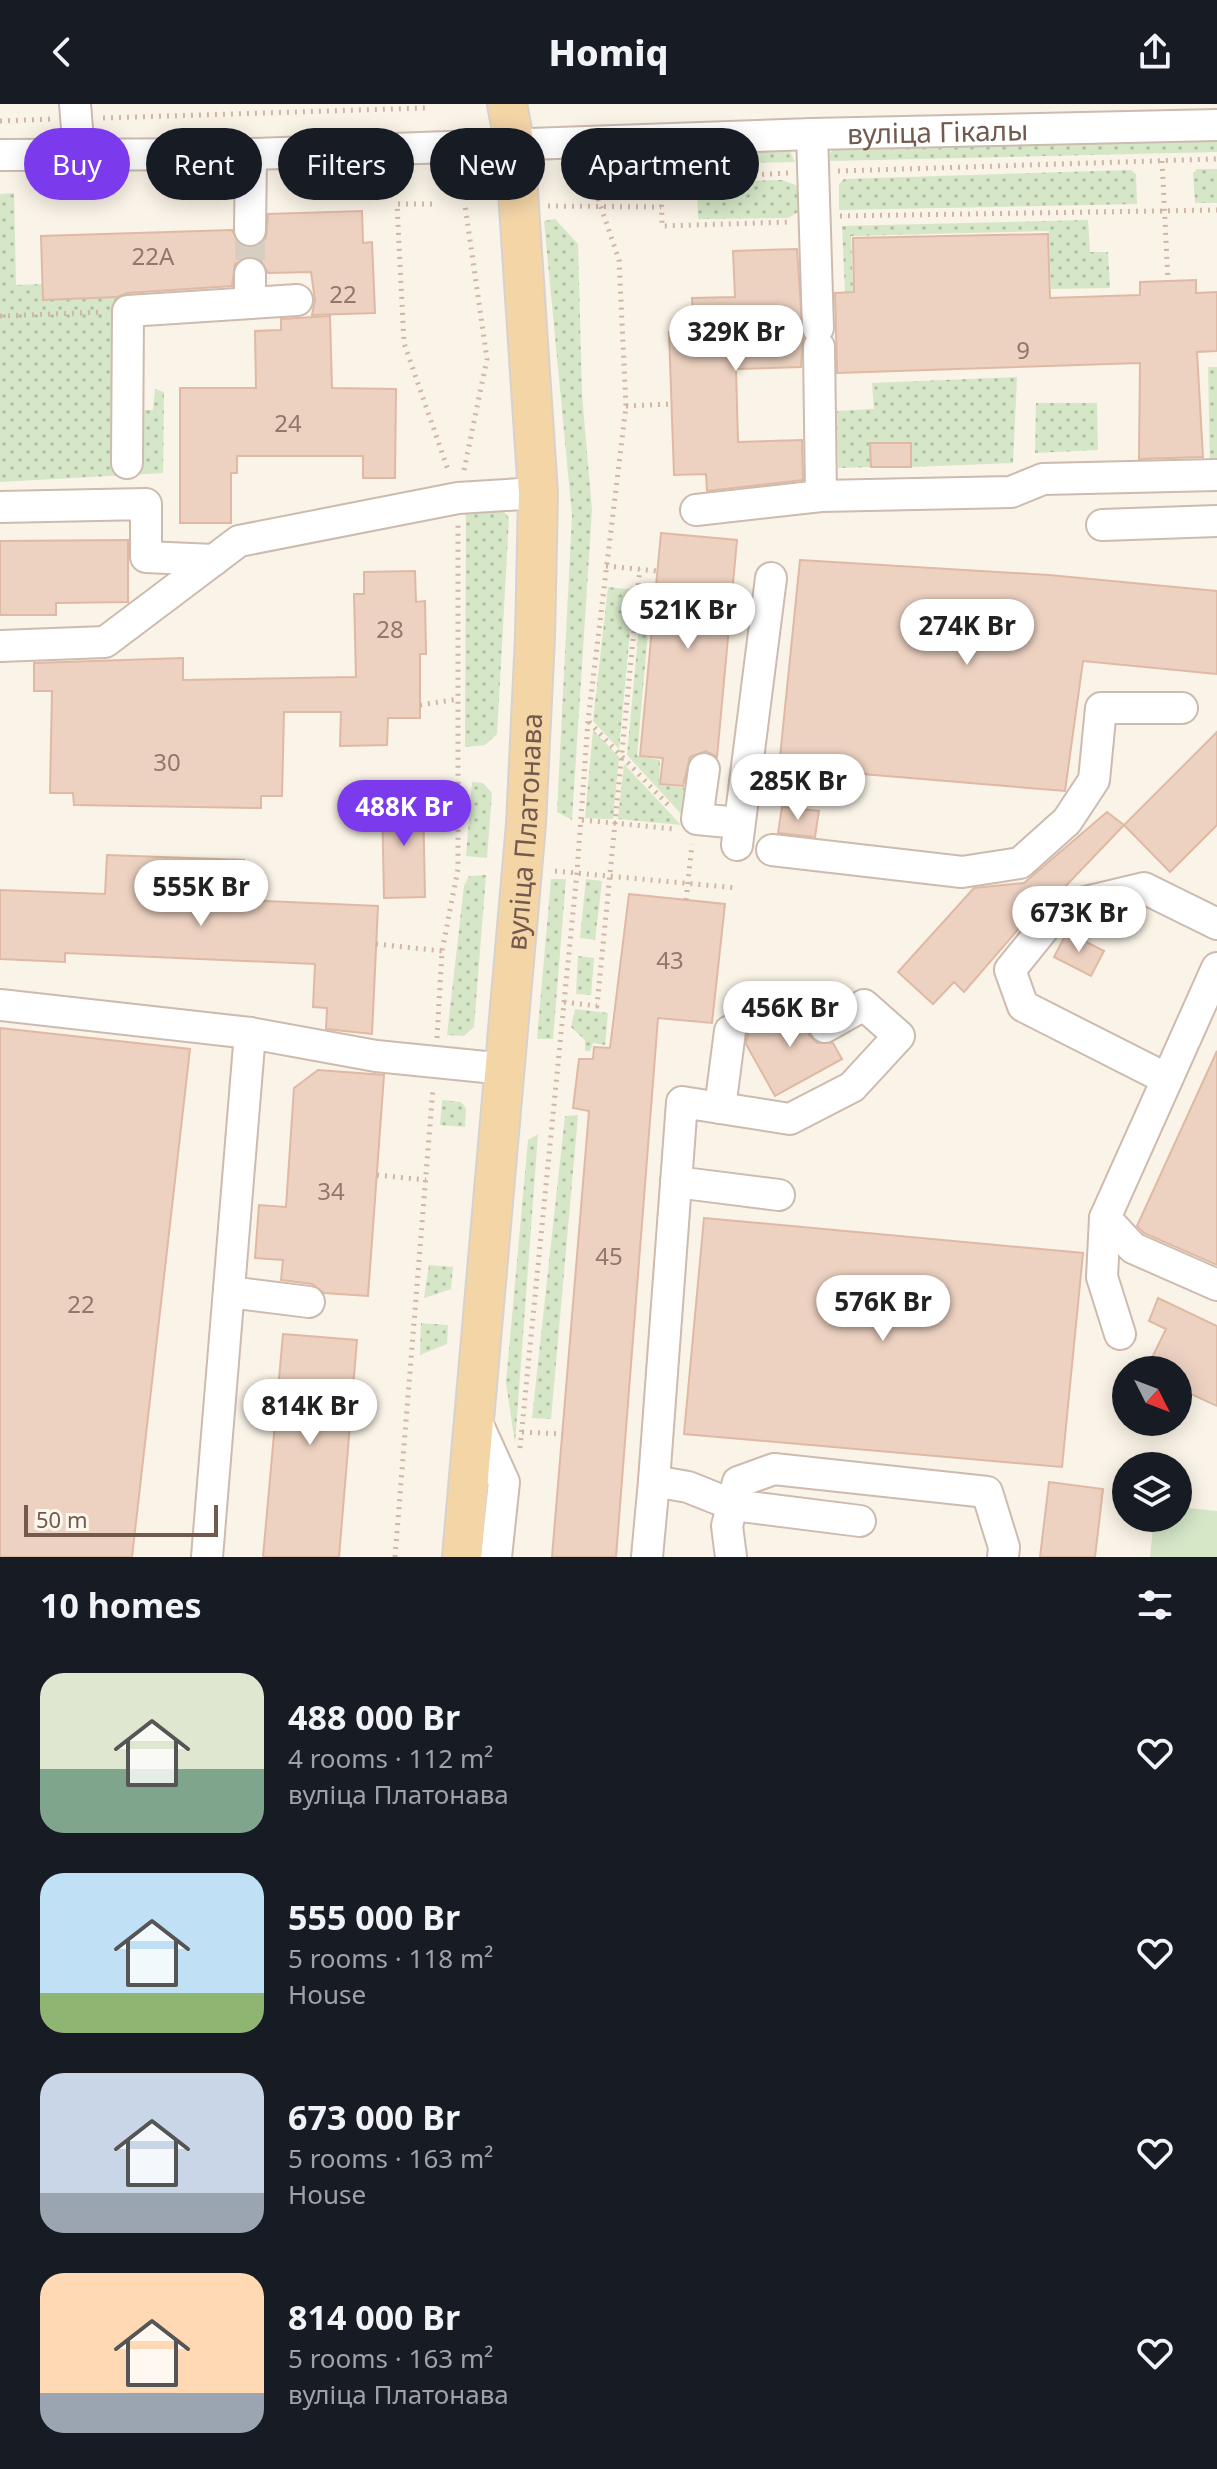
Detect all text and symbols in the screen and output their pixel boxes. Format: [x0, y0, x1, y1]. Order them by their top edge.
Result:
text: Homiq [549, 28, 668, 77]
icon: back [40, 30, 84, 74]
icon: share [1133, 30, 1177, 74]
street label: вуліца Гікалы [847, 110, 1029, 152]
chip: Buy [24, 128, 130, 200]
chip: Rent [146, 128, 262, 200]
chip: Filters [278, 128, 414, 200]
chip: New [430, 128, 545, 200]
chip: Apartment [561, 128, 759, 200]
house number: 22А [132, 239, 175, 272]
house number: 22 [329, 277, 357, 310]
pin: 329K Br [662, 305, 810, 373]
text: 329K Br [687, 313, 785, 349]
house number: 9 [1016, 333, 1030, 366]
house number: 24 [274, 406, 302, 439]
pin: 521K Br [614, 583, 762, 651]
text: 521K Br [639, 591, 737, 627]
pin: 274K Br [893, 599, 1041, 667]
text: 274K Br [918, 607, 1016, 643]
house number: 28 [376, 612, 404, 645]
street label: вуліца Платонава [496, 712, 550, 952]
house number: 30 [153, 745, 181, 778]
pin: 285K Br [724, 754, 872, 822]
text: 285K Br [749, 762, 847, 798]
pin: 488K Br [330, 780, 478, 848]
text: 488K Br [355, 788, 453, 824]
pin: 555K Br [127, 860, 275, 928]
text: 555K Br [152, 868, 250, 904]
pin: 673K Br [1005, 886, 1153, 954]
text: 673K Br [1030, 894, 1128, 930]
house number: 43 [656, 943, 684, 976]
pin: 456K Br [716, 981, 864, 1049]
text: 456K Br [741, 989, 839, 1025]
house number: 34 [317, 1174, 345, 1207]
house number: 45 [595, 1239, 623, 1272]
pin: 576K Br [809, 1275, 957, 1343]
text: 576K Br [834, 1283, 932, 1319]
house number: 22 [67, 1287, 95, 1320]
north arrow [1112, 1356, 1192, 1436]
map controls [1112, 1356, 1192, 1532]
pin: 814K Br [236, 1379, 384, 1447]
text: 814K Br [261, 1387, 359, 1423]
button: layers [1112, 1452, 1192, 1532]
scale bar [24, 1501, 218, 1537]
text: 50 m [36, 1504, 87, 1534]
text: 10 homes [40, 1582, 202, 1628]
icon: filters [1133, 1583, 1177, 1627]
text: 488 000 Br [288, 1694, 460, 1740]
icon: home [104, 1705, 200, 1801]
icon: heart [1133, 1731, 1177, 1775]
text: 4 rooms · 112 m² [288, 1740, 493, 1776]
text: вуліца Платонава [288, 1776, 509, 1812]
text: 555 000 Br [288, 1894, 460, 1940]
icon: home [104, 1905, 200, 2001]
icon: heart [1133, 1931, 1177, 1975]
text: 5 rooms · 118 m² [288, 1940, 493, 1976]
text: House [288, 1976, 366, 2012]
text: 673 000 Br [288, 2094, 460, 2140]
icon: home [104, 2105, 200, 2201]
icon: heart [1133, 2131, 1177, 2175]
text: 5 rooms · 163 m² [288, 2140, 493, 2176]
text: House [288, 2176, 366, 2212]
text: 814 000 Br [288, 2294, 460, 2340]
icon: home [104, 2305, 200, 2401]
icon: heart [1133, 2331, 1177, 2375]
text: 5 rooms · 163 m² [288, 2340, 493, 2376]
text: вуліца Платонава [288, 2376, 509, 2412]

